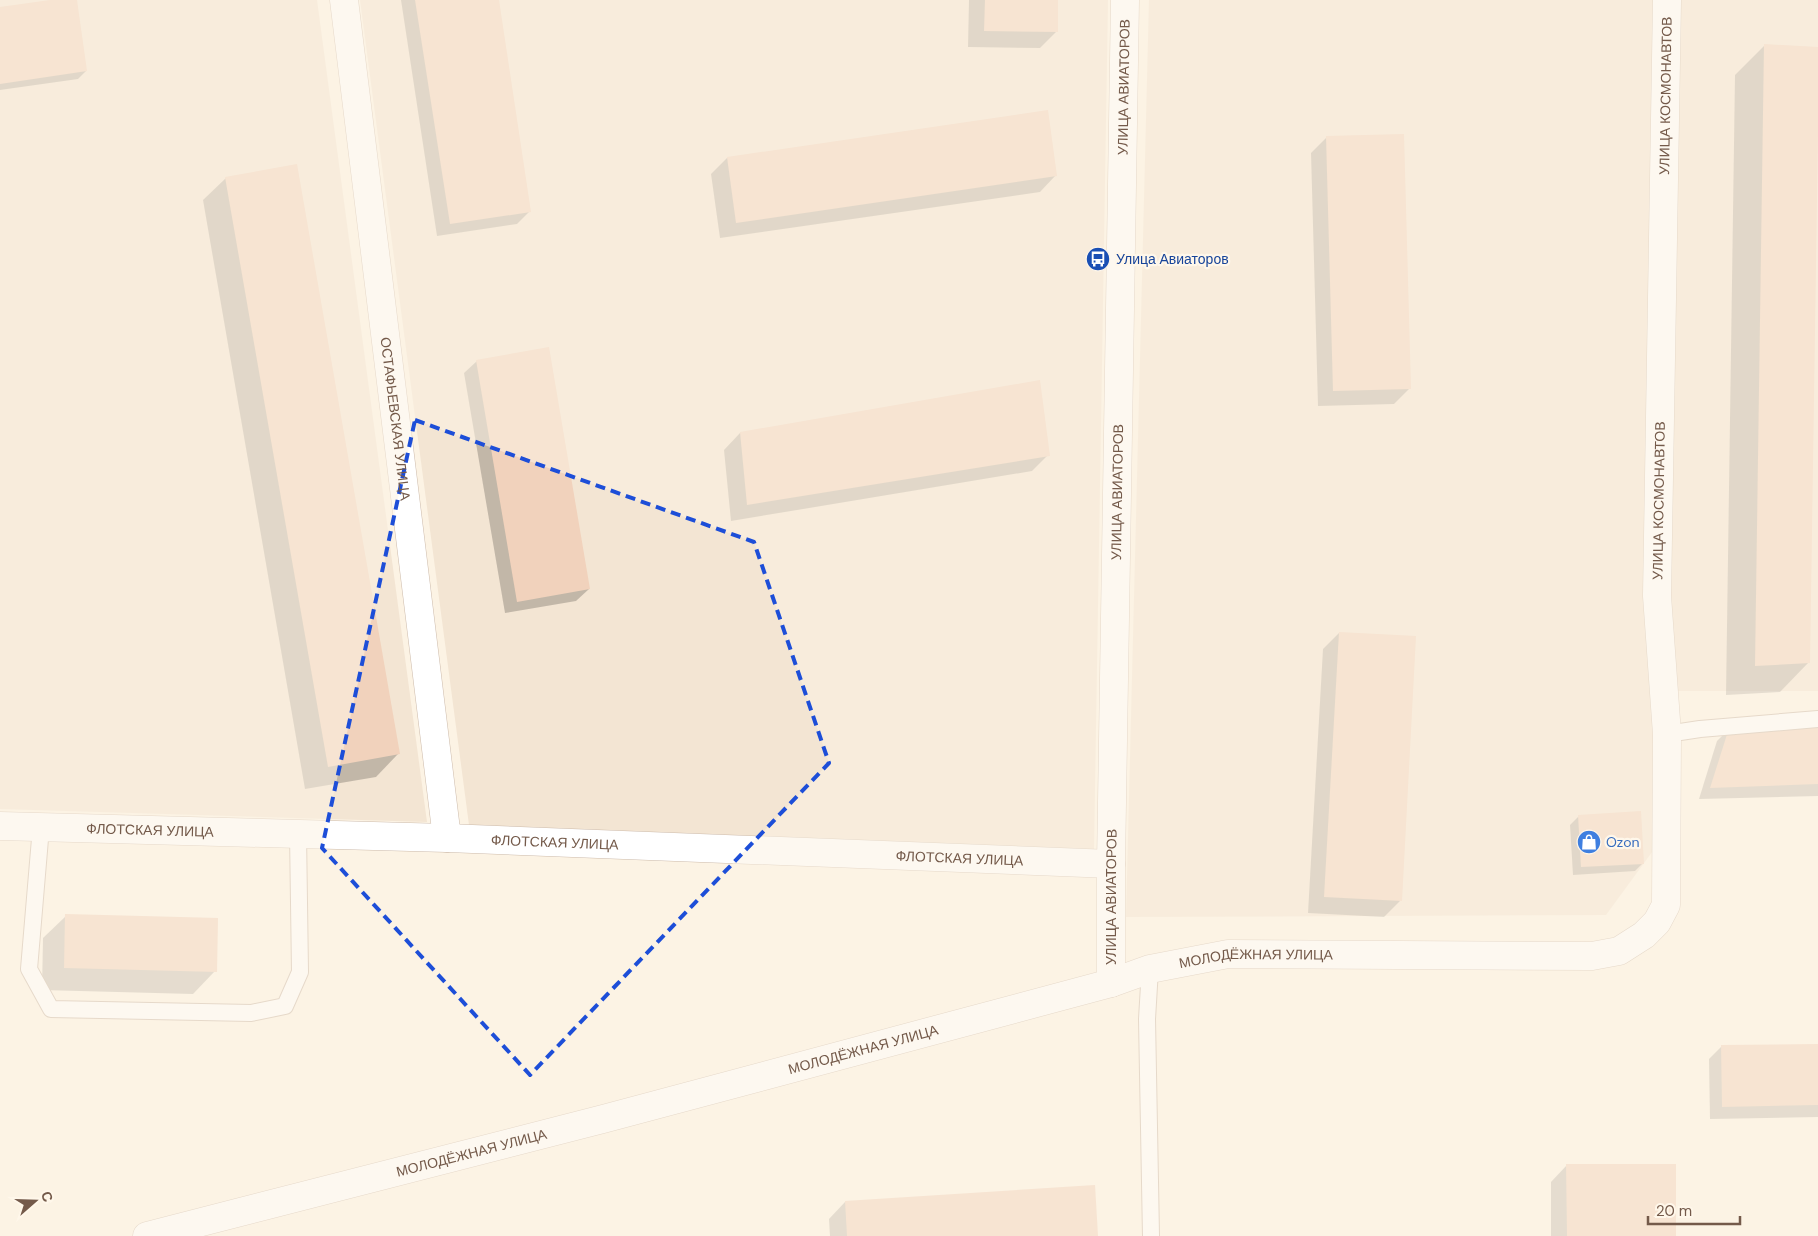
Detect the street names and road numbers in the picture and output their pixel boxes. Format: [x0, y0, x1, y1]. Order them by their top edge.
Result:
street label: УЛИЦА КОСМОНАВТОВ [1655, 16, 1676, 175]
street label: УЛИЦА АВИАТОРОВ [1113, 19, 1134, 155]
street label: ОСТАФЬЕВСКАЯ УЛИЦА [377, 336, 415, 502]
street label: УЛИЦА КОСМОНАВТОВ [1648, 421, 1669, 580]
street label: УЛИЦА АВИАТОРОВ [1107, 424, 1127, 560]
street label: ФЛОТСКАЯ УЛИЦА [86, 819, 215, 841]
street label: УЛИЦА АВИАТОРОВ [1102, 829, 1121, 965]
street label: ФЛОТСКАЯ УЛИЦА [491, 831, 620, 854]
street label: ФЛОТСКАЯ УЛИЦА [895, 847, 1024, 870]
street label: МОЛОДЁЖНАЯ УЛИЦА [1177, 945, 1334, 972]
street label: МОЛОДЁЖНАЯ УЛИЦА [786, 1021, 941, 1078]
street label: МОЛОДЁЖНАЯ УЛИЦА [394, 1125, 549, 1181]

